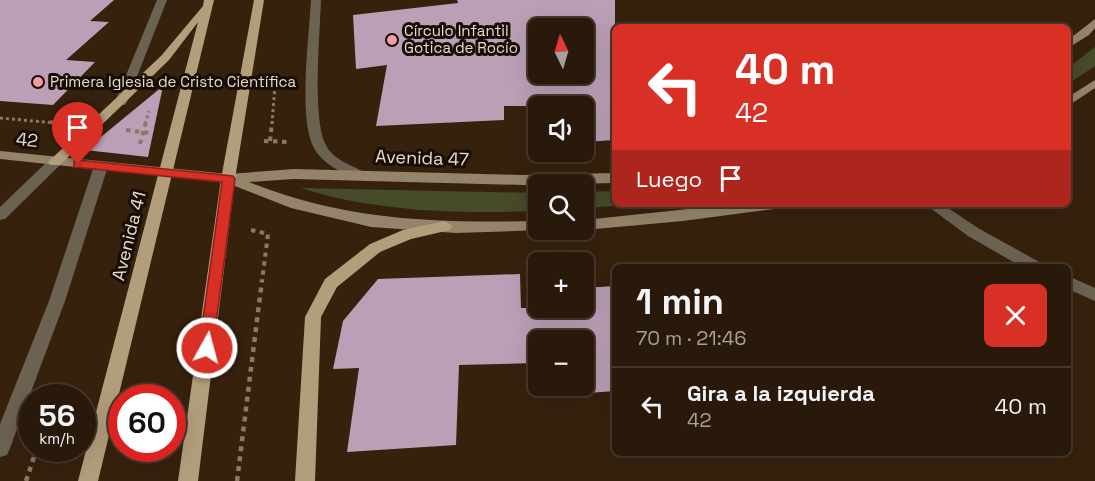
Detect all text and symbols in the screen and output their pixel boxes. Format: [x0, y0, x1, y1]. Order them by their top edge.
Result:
north arrow [528, 18, 594, 84]
map controls [528, 18, 594, 396]
place label: Círculo Infantil Gotica de Rocío [404, 21, 518, 57]
marker: Círculo Infantil Gotica de Rocío [385, 33, 399, 47]
text: 40 m [735, 43, 835, 96]
icon: left [636, 48, 714, 126]
place label: Primera Iglesia de Cristo Científica [50, 72, 296, 91]
marker: Primera Iglesia de Cristo Científica [31, 75, 45, 89]
text: 42 [735, 95, 768, 130]
button: sound [528, 96, 594, 162]
pin [52, 102, 103, 164]
icon: arrive [61, 111, 94, 144]
street label: 42 [15, 127, 39, 152]
street label: Avenida 47 [375, 144, 469, 171]
icon: arrive [714, 162, 747, 195]
text: Luego [636, 165, 702, 193]
button: search [528, 174, 594, 240]
street label: Avenida 41 [106, 189, 151, 283]
button: + [528, 252, 594, 318]
text: 1 min [636, 279, 724, 325]
button: close [984, 284, 1047, 347]
position arrow [175, 316, 239, 380]
text: 70 m · 21:46 [636, 325, 747, 351]
button: − [528, 330, 594, 396]
text: Gira a la izquierda [687, 379, 875, 407]
speed limit sign: 60 [108, 384, 186, 462]
icon: left [636, 390, 669, 423]
text: 40 m [995, 392, 1047, 420]
text: 56 [39, 396, 75, 435]
text: 42 [687, 407, 712, 433]
text: km/h [39, 429, 75, 448]

